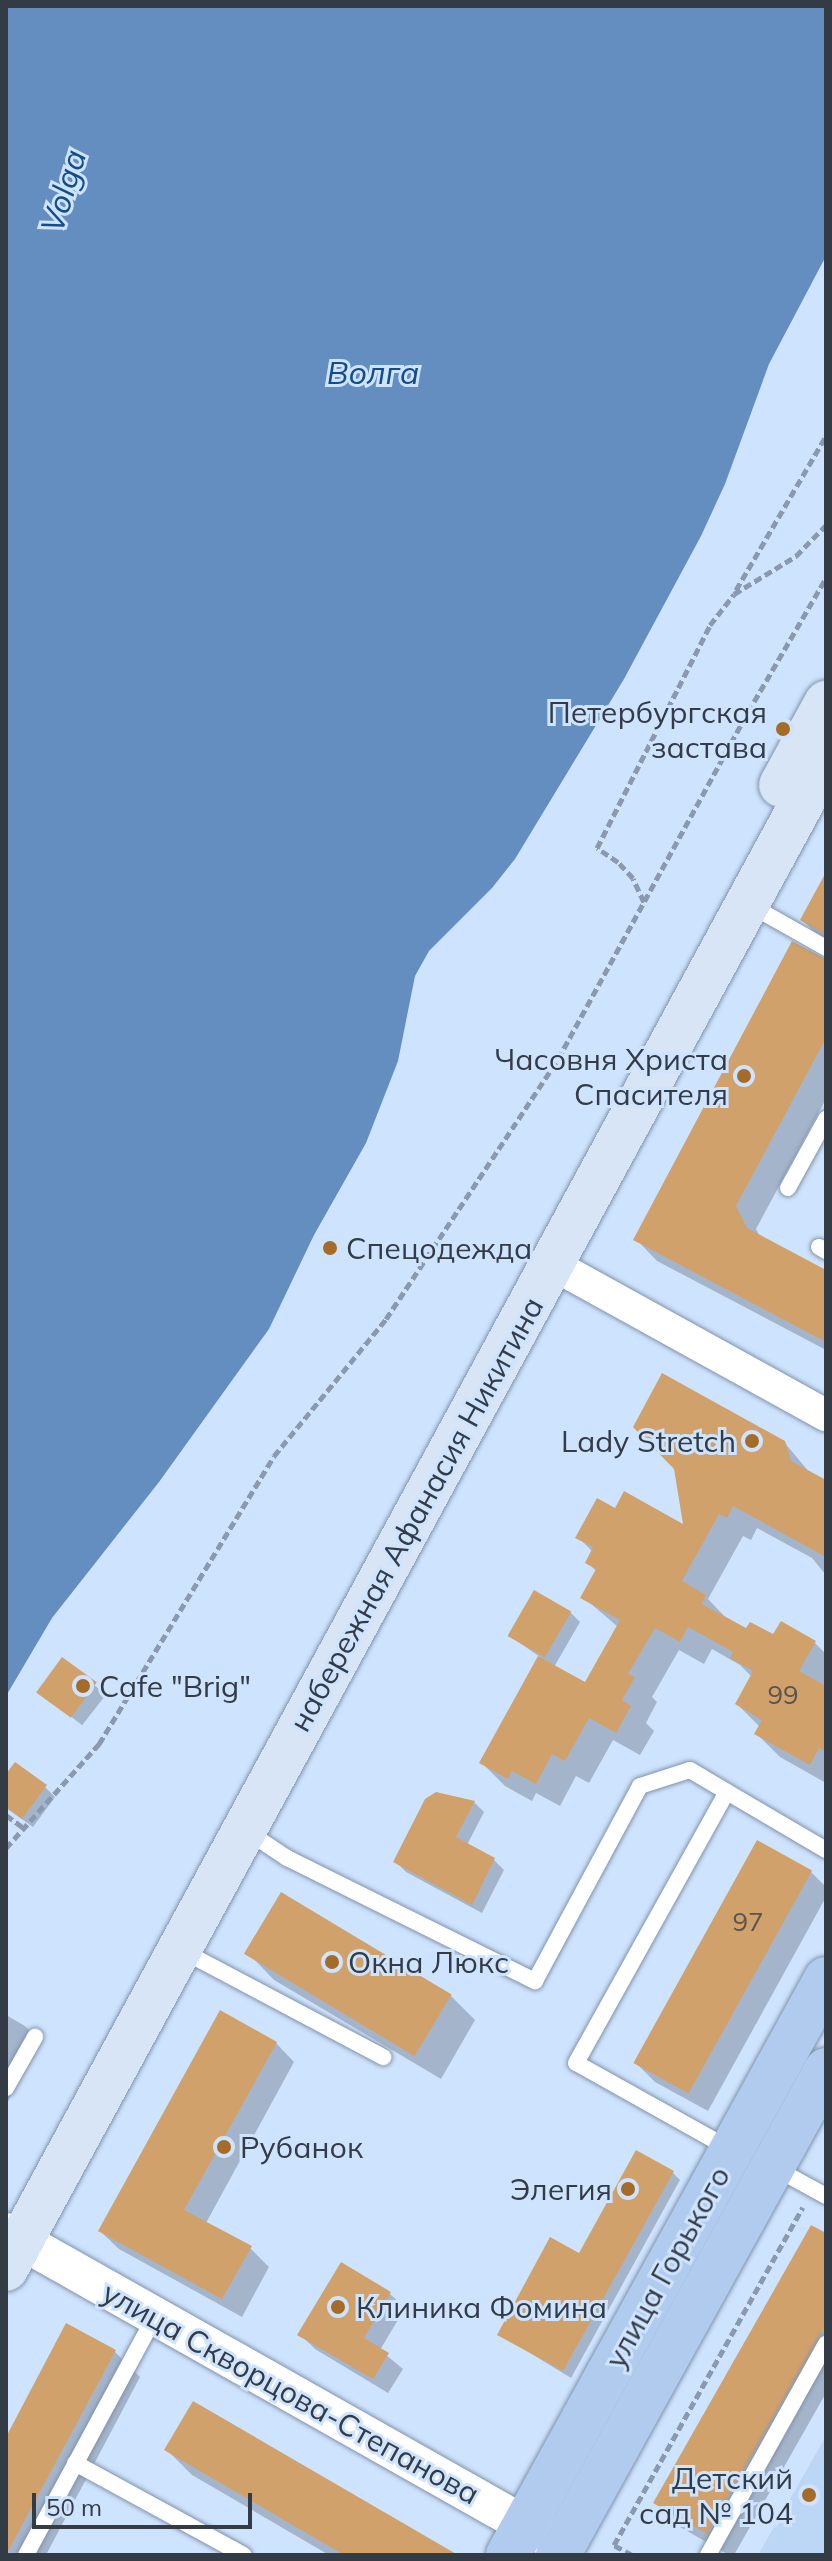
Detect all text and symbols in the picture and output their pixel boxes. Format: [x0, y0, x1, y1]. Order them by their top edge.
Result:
water label: Volga [32, 145, 94, 237]
water label: Волга [327, 353, 419, 391]
place label: Петербургская застава [548, 694, 767, 764]
marker: Петербургская застава [774, 720, 792, 738]
place label: Часовня Христа Спасителя [495, 1041, 728, 1112]
marker: Часовня Христа Спасителя [735, 1067, 753, 1085]
place label: Спецодежда [346, 1230, 532, 1266]
marker: Спецодежда [321, 1239, 339, 1257]
street label: набережная Афанасия Никитина [281, 1291, 551, 1737]
place label: Lady Stretch [561, 1423, 736, 1459]
marker: Lady Stretch [743, 1432, 761, 1450]
place label: Cafe "Brig" [99, 1668, 251, 1704]
marker: Cafe "Brig" [74, 1677, 92, 1695]
house number: 99 [767, 1679, 799, 1711]
house number: 97 [732, 1906, 764, 1938]
place label: Окна Люкс [348, 1944, 509, 1980]
marker: Окна Люкс [323, 1953, 341, 1971]
place label: Рубанок [240, 2129, 363, 2165]
marker: Рубанок [215, 2138, 233, 2156]
street label: улица Горького [597, 2160, 737, 2374]
place label: Элегия [510, 2171, 612, 2207]
marker: Элегия [619, 2180, 637, 2198]
street label: улица Скворцова-Степанова [96, 2274, 486, 2512]
place label: Клиника Фомина [356, 2289, 607, 2325]
marker: Клиника Фомина [327, 2296, 349, 2318]
place label: Детский сад № 104 [639, 2460, 793, 2530]
scale bar [36, 2477, 256, 2527]
marker: Детский сад № 104 [800, 2486, 818, 2504]
text: 50 m [46, 2492, 102, 2522]

